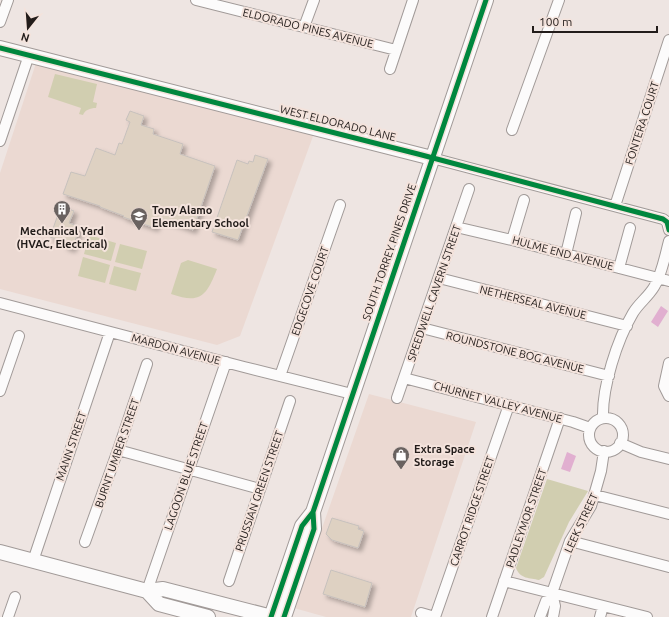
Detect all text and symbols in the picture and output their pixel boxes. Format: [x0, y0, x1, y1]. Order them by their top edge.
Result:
street label: ELDORADO PINES AVENUE [241, 6, 375, 50]
north arrow [8, 8, 48, 48]
scale bar [533, 8, 657, 34]
text: 100 m [539, 15, 572, 28]
text: N [19, 31, 31, 45]
street label: FONTERA COURT [623, 80, 661, 166]
street label: WEST ELDORADO LANE [279, 103, 397, 143]
street label: SOUTH TORREY PINES DRIVE [360, 182, 418, 322]
building icon: Mechanical Yard (HVAC, Electrical) [52, 199, 72, 224]
place label: Tony Alamo Elementary School [152, 204, 250, 229]
school or university icon: Tony Alamo Elementary School [129, 206, 149, 231]
street label: SPEEDWELL CAVERN STREET [405, 223, 463, 363]
place label: Mechanical Yard (HVAC, Electrical) [17, 225, 107, 251]
street label: HULME END AVENUE [511, 234, 615, 272]
street label: EDGECOVE COURT [289, 245, 331, 337]
street label: NETHERSEAL AVENUE [478, 283, 588, 321]
street label: ROUNDSTONE BOG AVENUE [445, 329, 585, 375]
street label: MARDON AVENUE [130, 331, 222, 367]
street label: CHURNET VALLEY AVENUE [432, 379, 564, 425]
street label: BURNT UMBER STREET [93, 397, 141, 509]
street label: MANN STREET [54, 410, 88, 482]
street label: LAGOON BLUE STREET [162, 420, 210, 532]
street label: PRUSSIAN GREEN STREET [233, 429, 285, 553]
place label: Extra Space Storage [414, 443, 475, 468]
shop icon: Extra Space Storage [391, 445, 411, 470]
street label: CARROT RIDGE STREET [448, 454, 496, 568]
street label: PADLEYMOR STREET [503, 467, 549, 569]
street label: LEEK STREET [562, 491, 600, 555]

